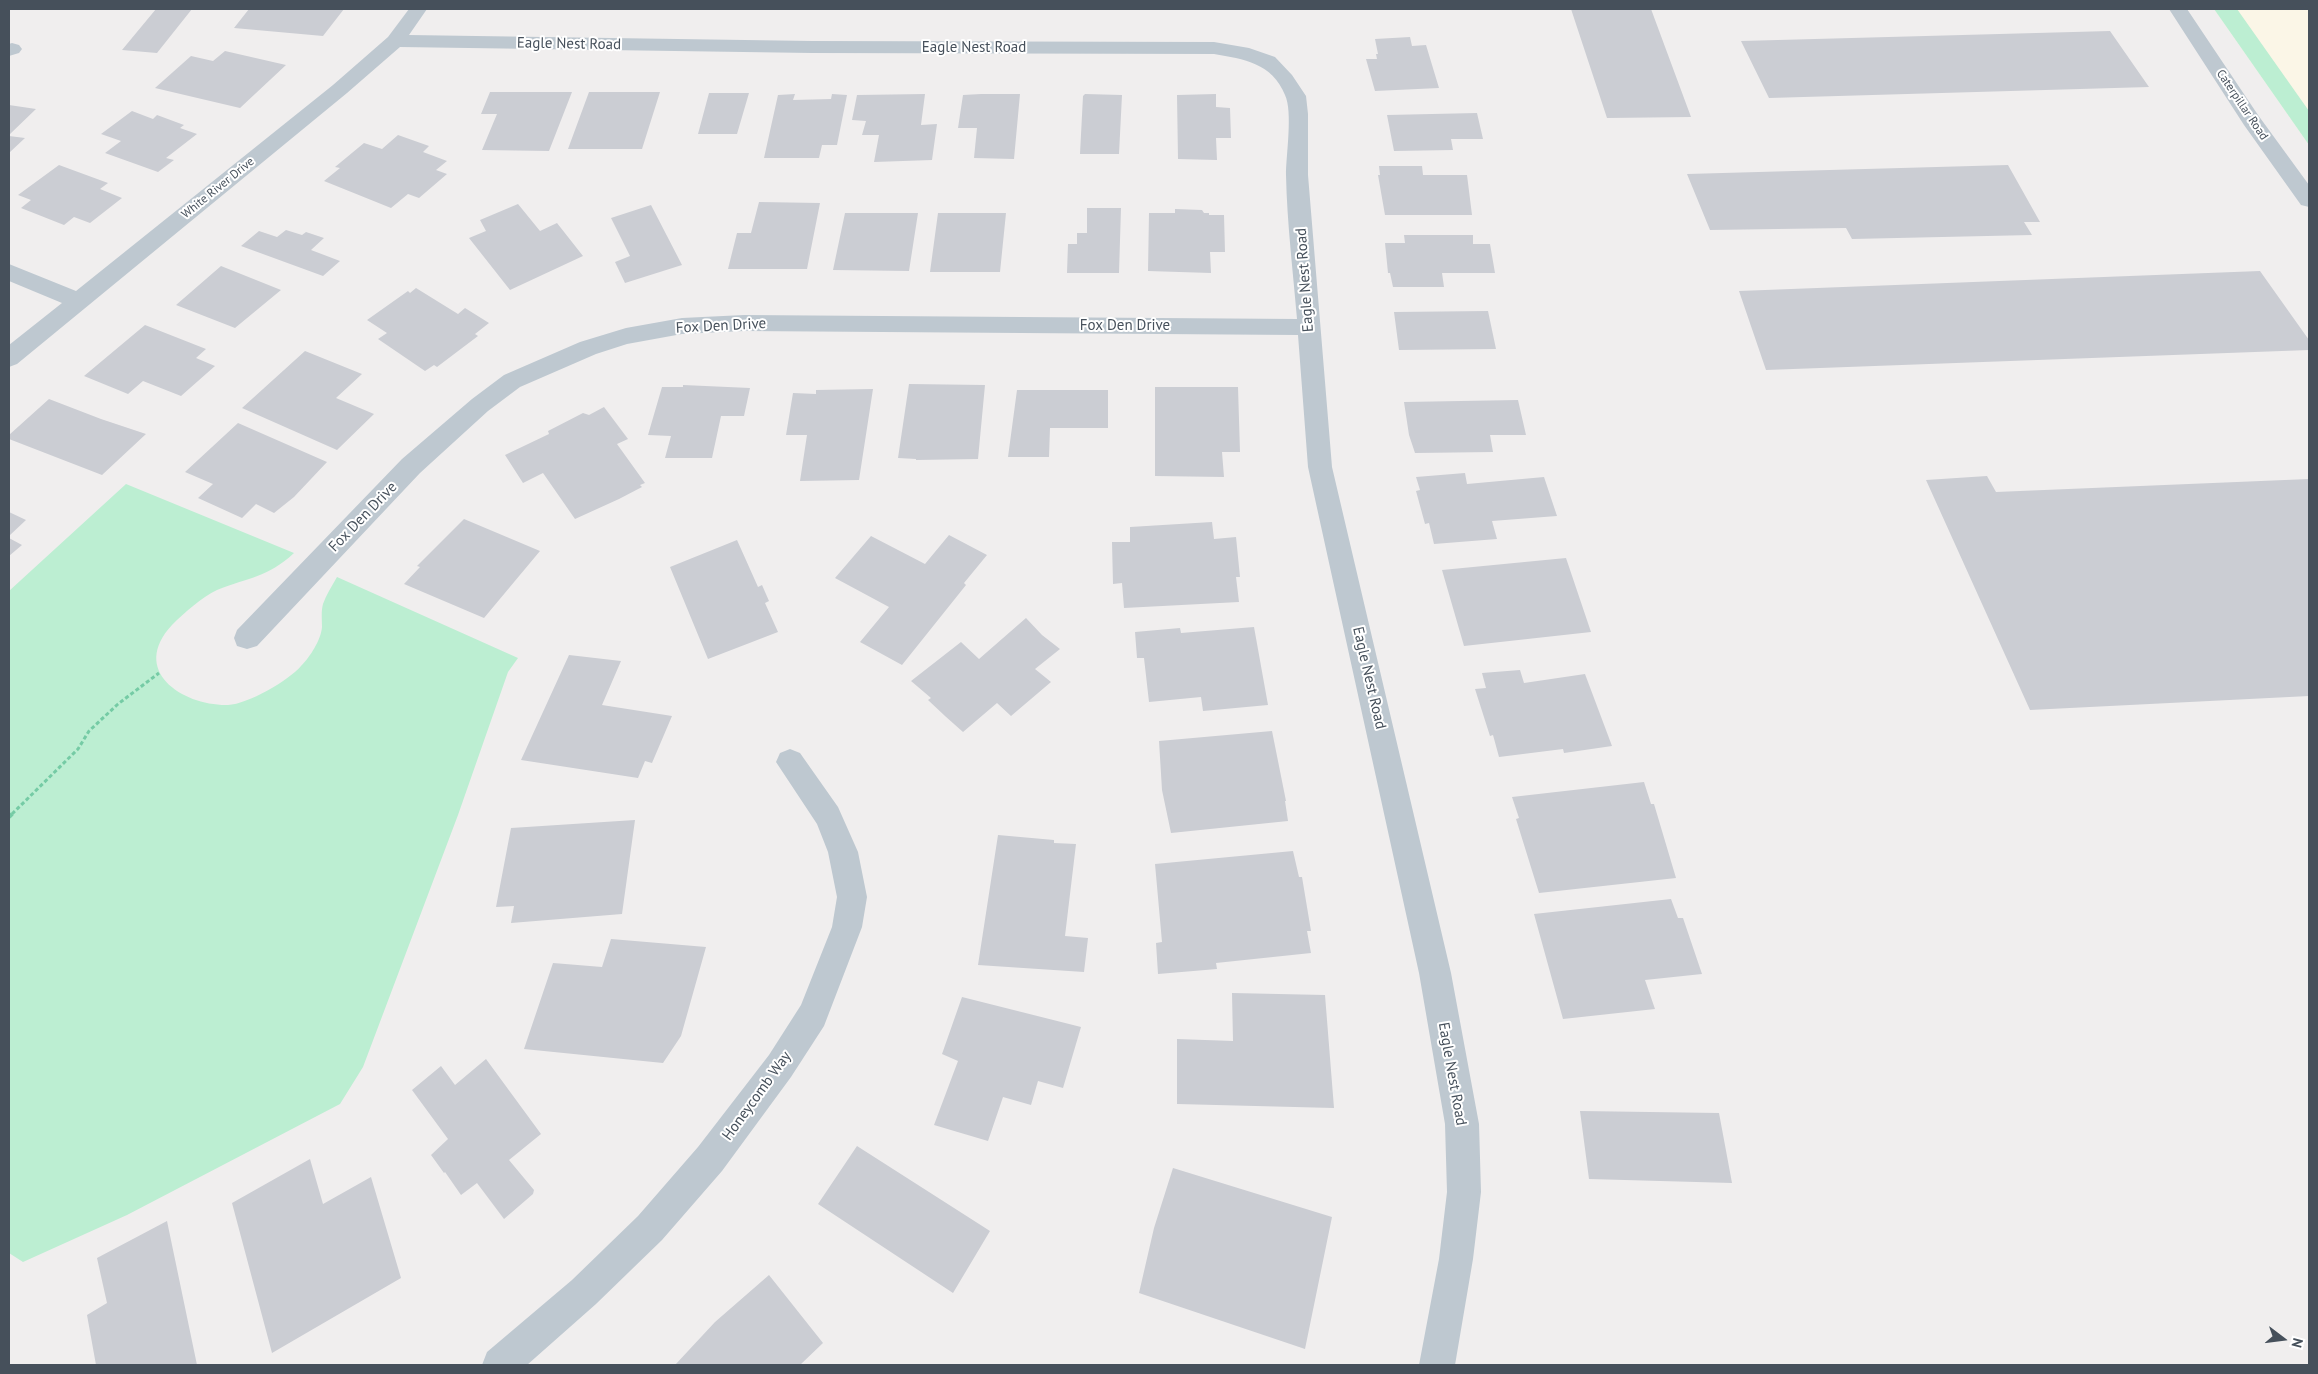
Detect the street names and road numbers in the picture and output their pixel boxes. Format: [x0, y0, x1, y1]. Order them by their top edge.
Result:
street label: Eagle Nest Road [517, 34, 621, 54]
street label: Eagle Nest Road [922, 39, 1026, 57]
street label: Caterpillar Road [2213, 67, 2271, 143]
street label: White River Drive [179, 154, 257, 222]
street label: Eagle Nest Road [1292, 227, 1318, 333]
street label: Fox Den Drive [675, 315, 767, 337]
street label: Fox Den Drive [1080, 317, 1170, 335]
street label: Fox Den Drive [325, 478, 401, 556]
street label: Eagle Nest Road [1348, 625, 1390, 731]
street label: Eagle Nest Road [1434, 1021, 1470, 1127]
street label: Honeycomb Way [719, 1048, 795, 1144]

